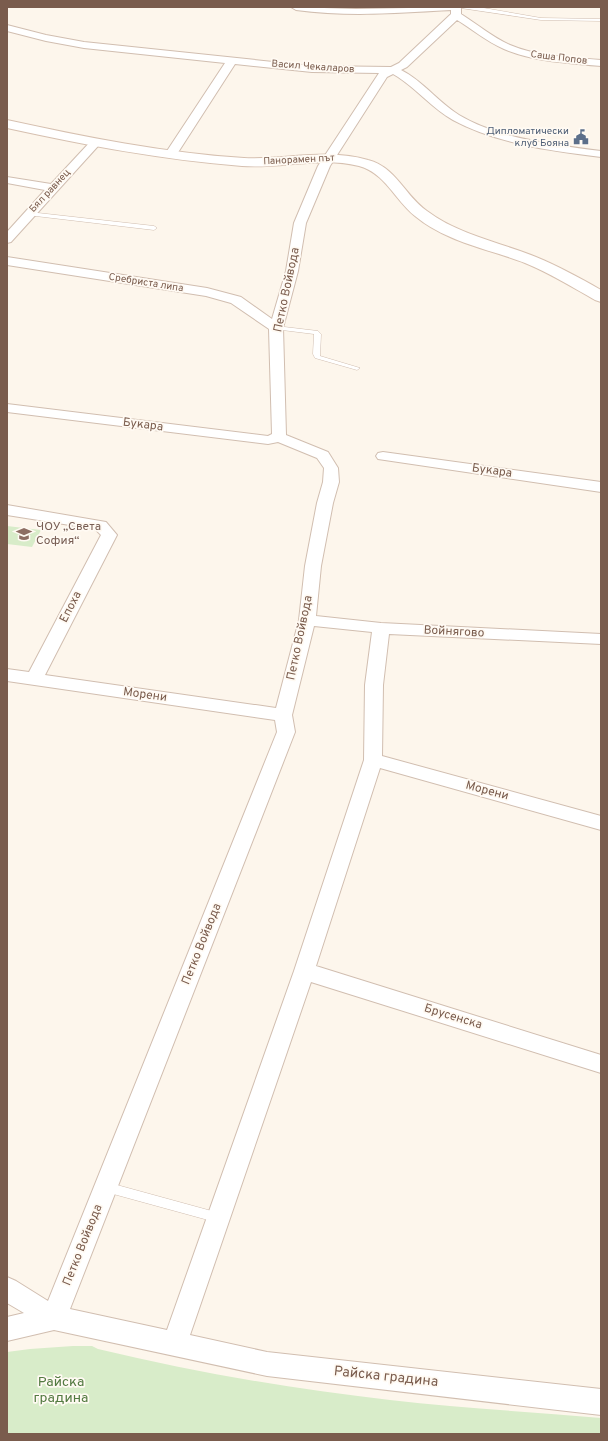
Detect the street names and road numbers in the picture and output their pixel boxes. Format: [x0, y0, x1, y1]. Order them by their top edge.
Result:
street label: Саша Попов [530, 48, 588, 68]
street label: Васил Чекаларов [271, 58, 355, 76]
street label: Панорамен път [263, 152, 335, 168]
street label: Бял равнец [27, 167, 73, 215]
street label: Петко Войвода [270, 246, 304, 334]
street label: Сребриста липа [108, 271, 184, 295]
street label: Букара [122, 415, 164, 435]
street label: Букара [471, 460, 513, 482]
street label: Епоха [56, 589, 86, 625]
street label: Петко Войвода [283, 594, 317, 682]
street label: Войнягово [423, 622, 485, 642]
street label: Морени [122, 684, 168, 706]
street label: Морени [464, 778, 510, 804]
street label: Петко Войвода [178, 901, 226, 987]
street label: Брусенска [422, 1001, 484, 1033]
street label: Петко Войвода [59, 1202, 107, 1288]
street label: Райска градина [333, 1363, 439, 1391]

